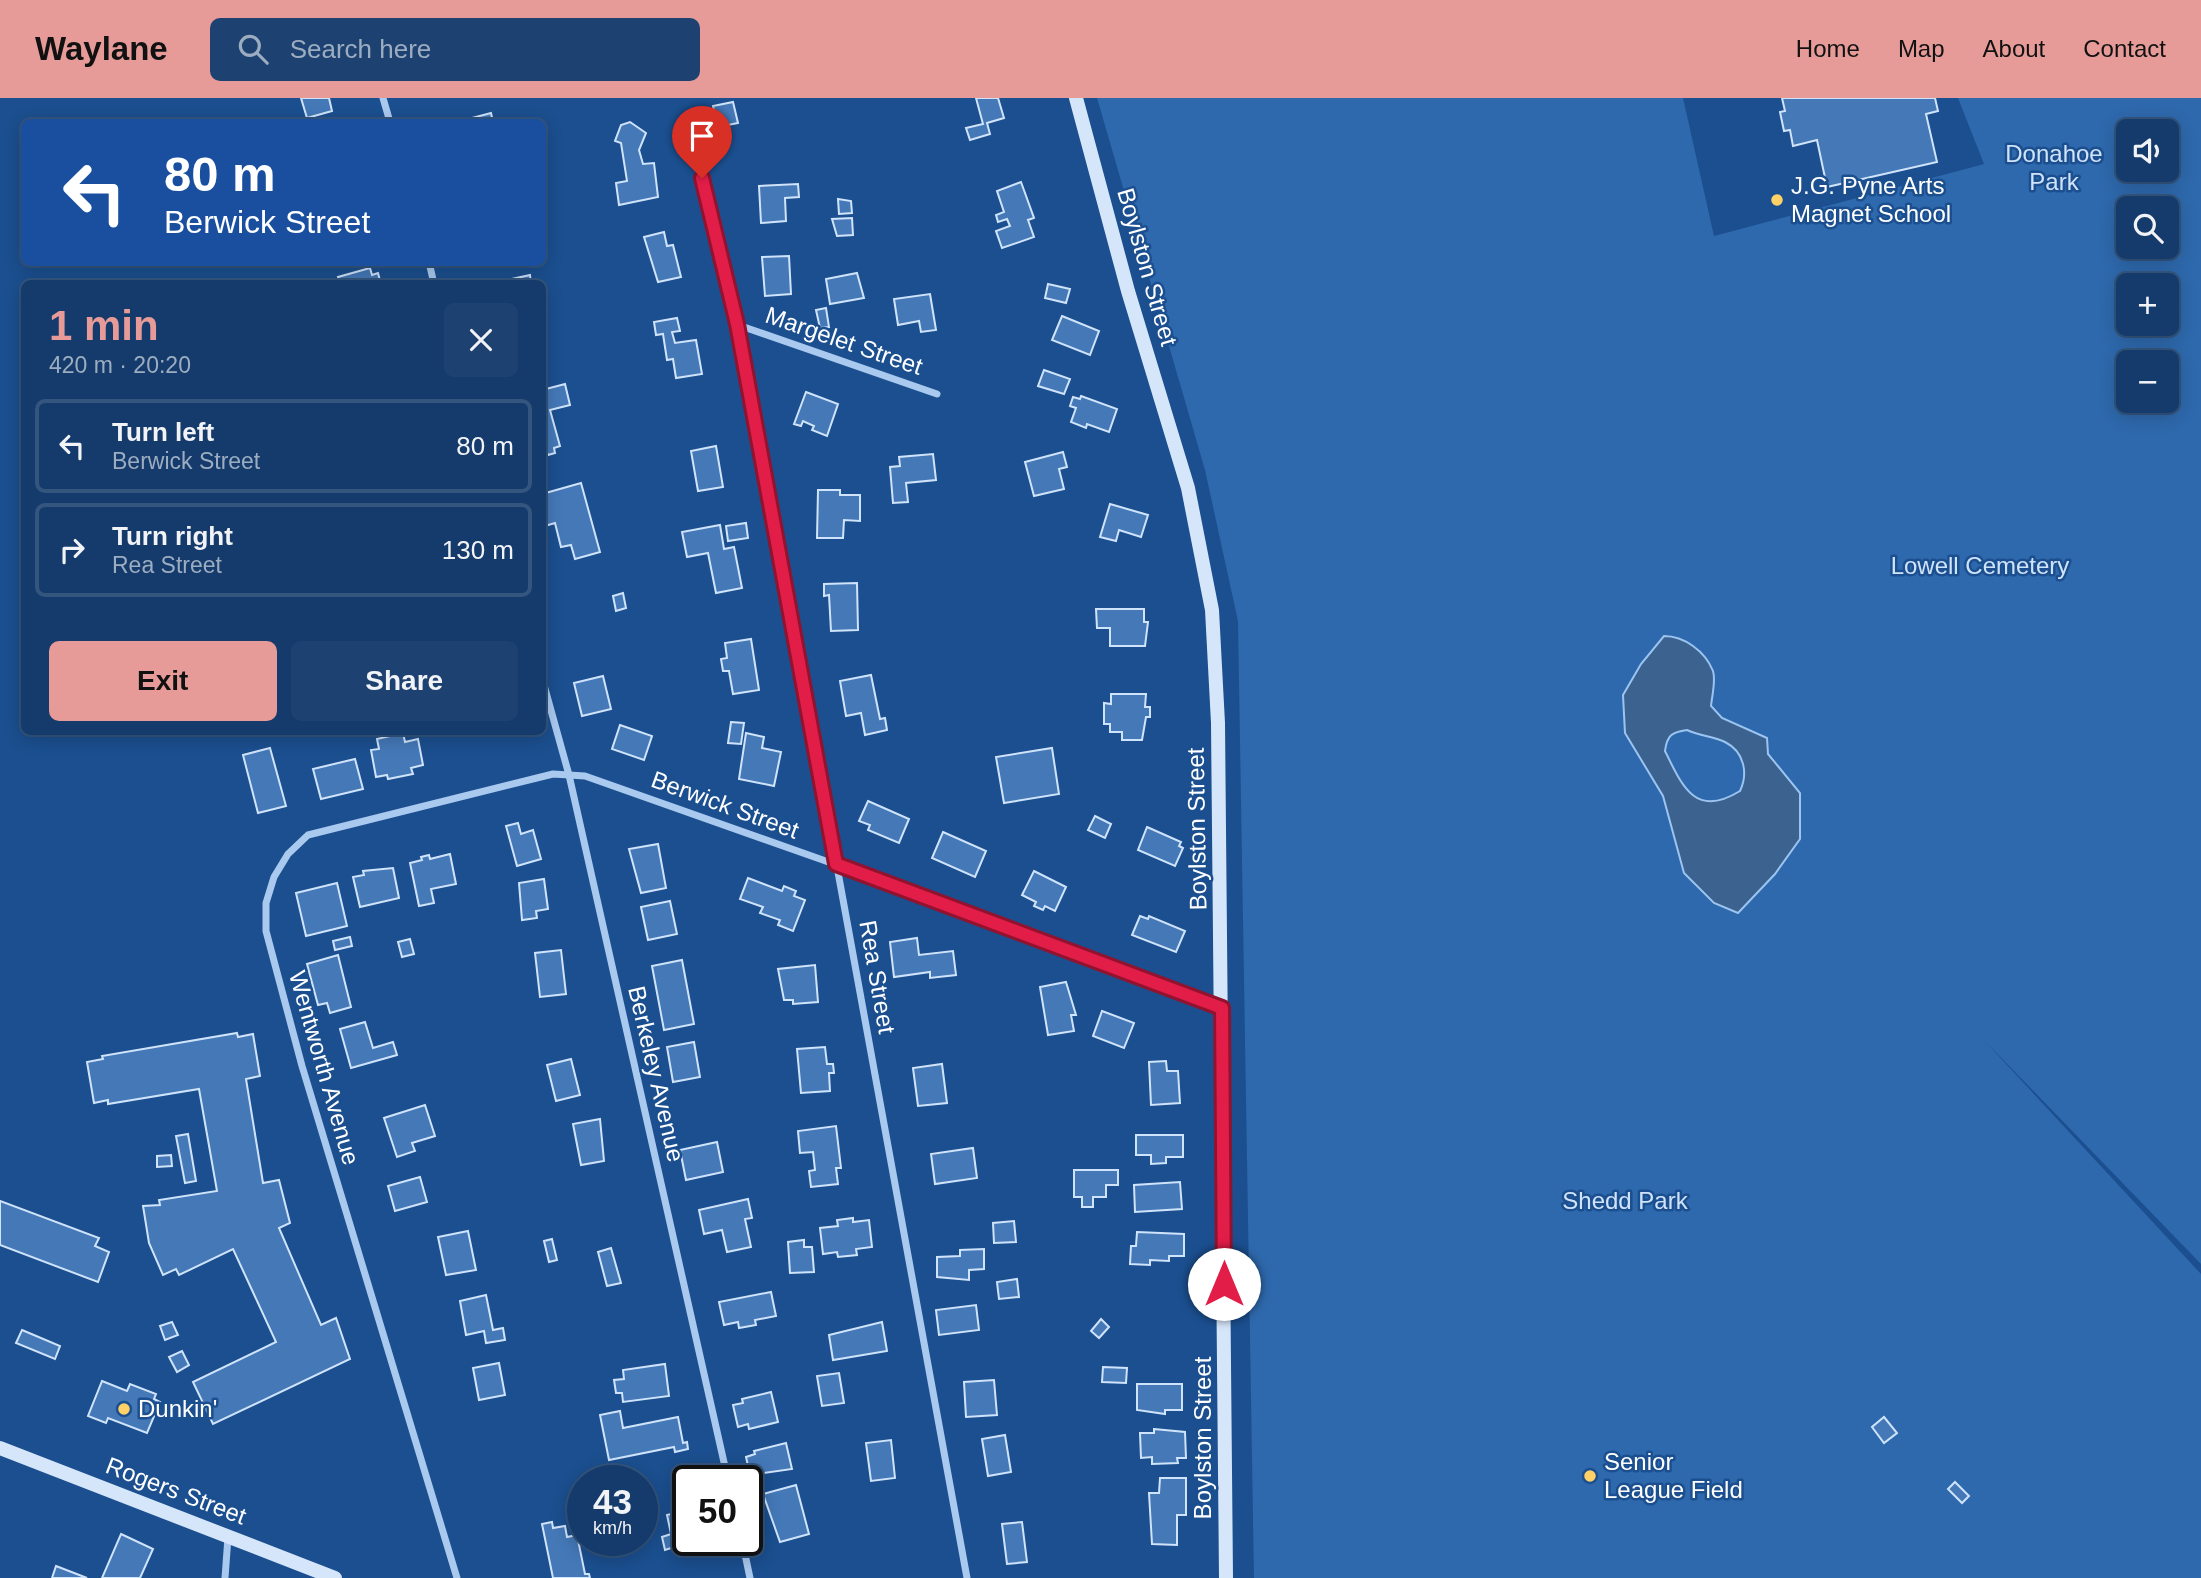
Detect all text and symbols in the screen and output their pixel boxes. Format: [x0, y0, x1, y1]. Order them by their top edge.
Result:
search box [210, 18, 700, 81]
text: Waylane [35, 30, 168, 67]
icon: search [234, 30, 272, 68]
text: Search here [290, 34, 431, 64]
text: Home [1796, 35, 1860, 62]
text: Map [1898, 35, 1945, 62]
text: About [1983, 35, 2045, 62]
text: Contact [2083, 35, 2166, 62]
pin [672, 106, 732, 178]
icon: arrive [683, 117, 721, 155]
map controls [2116, 119, 2179, 413]
button: sound [2116, 119, 2179, 182]
park label: Donahoe Park [2005, 140, 2103, 195]
icon: left [49, 147, 140, 238]
text: 80 m [164, 147, 276, 201]
place label: J.G. Pyne Arts Magnet School [1791, 172, 1951, 227]
street label: Boylston Street [1112, 185, 1183, 349]
marker: J.G. Pyne Arts Magnet School [1769, 192, 1785, 208]
button: search [2116, 196, 2179, 259]
text: Berwick Street [164, 204, 370, 240]
button: + [2116, 273, 2179, 336]
street label: Margelet Street [762, 301, 926, 380]
text: 1 min [49, 302, 159, 349]
button: close [444, 303, 518, 377]
button: − [2116, 350, 2179, 413]
text: 420 m · 20:20 [49, 352, 191, 378]
text: Turn left [112, 417, 214, 447]
icon: left [53, 427, 91, 465]
text: 80 m [456, 431, 514, 461]
text: Berwick Street [112, 448, 260, 474]
text: Turn right [112, 521, 233, 551]
icon: right [53, 531, 91, 569]
text: 130 m [442, 535, 514, 565]
text: Rea Street [112, 552, 222, 578]
park label: Lowell Cemetery [1891, 552, 2069, 579]
button: Exit [49, 641, 277, 721]
button: Share [291, 641, 518, 721]
street label: Boylston Street [1182, 747, 1211, 911]
street label: Berwick Street [648, 765, 803, 844]
street label: Rea Street [854, 918, 901, 1036]
street label: Wentworth Avenue [284, 968, 365, 1168]
street label: Berkeley Avenue [623, 983, 690, 1164]
park label: Shedd Park [1562, 1187, 1689, 1214]
position arrow [1187, 1247, 1261, 1321]
street label: Boylston Street [1189, 1356, 1216, 1519]
place label: Dunkin' [138, 1395, 217, 1422]
marker: Dunkin' [116, 1401, 132, 1417]
place label: Senior League Field [1604, 1448, 1743, 1503]
street label: Rogers Street [102, 1451, 250, 1530]
speed limit sign: 50 [672, 1465, 763, 1556]
marker: Senior League Field [1582, 1468, 1598, 1484]
text: 43 [593, 1482, 632, 1521]
text: km/h [593, 1518, 632, 1538]

